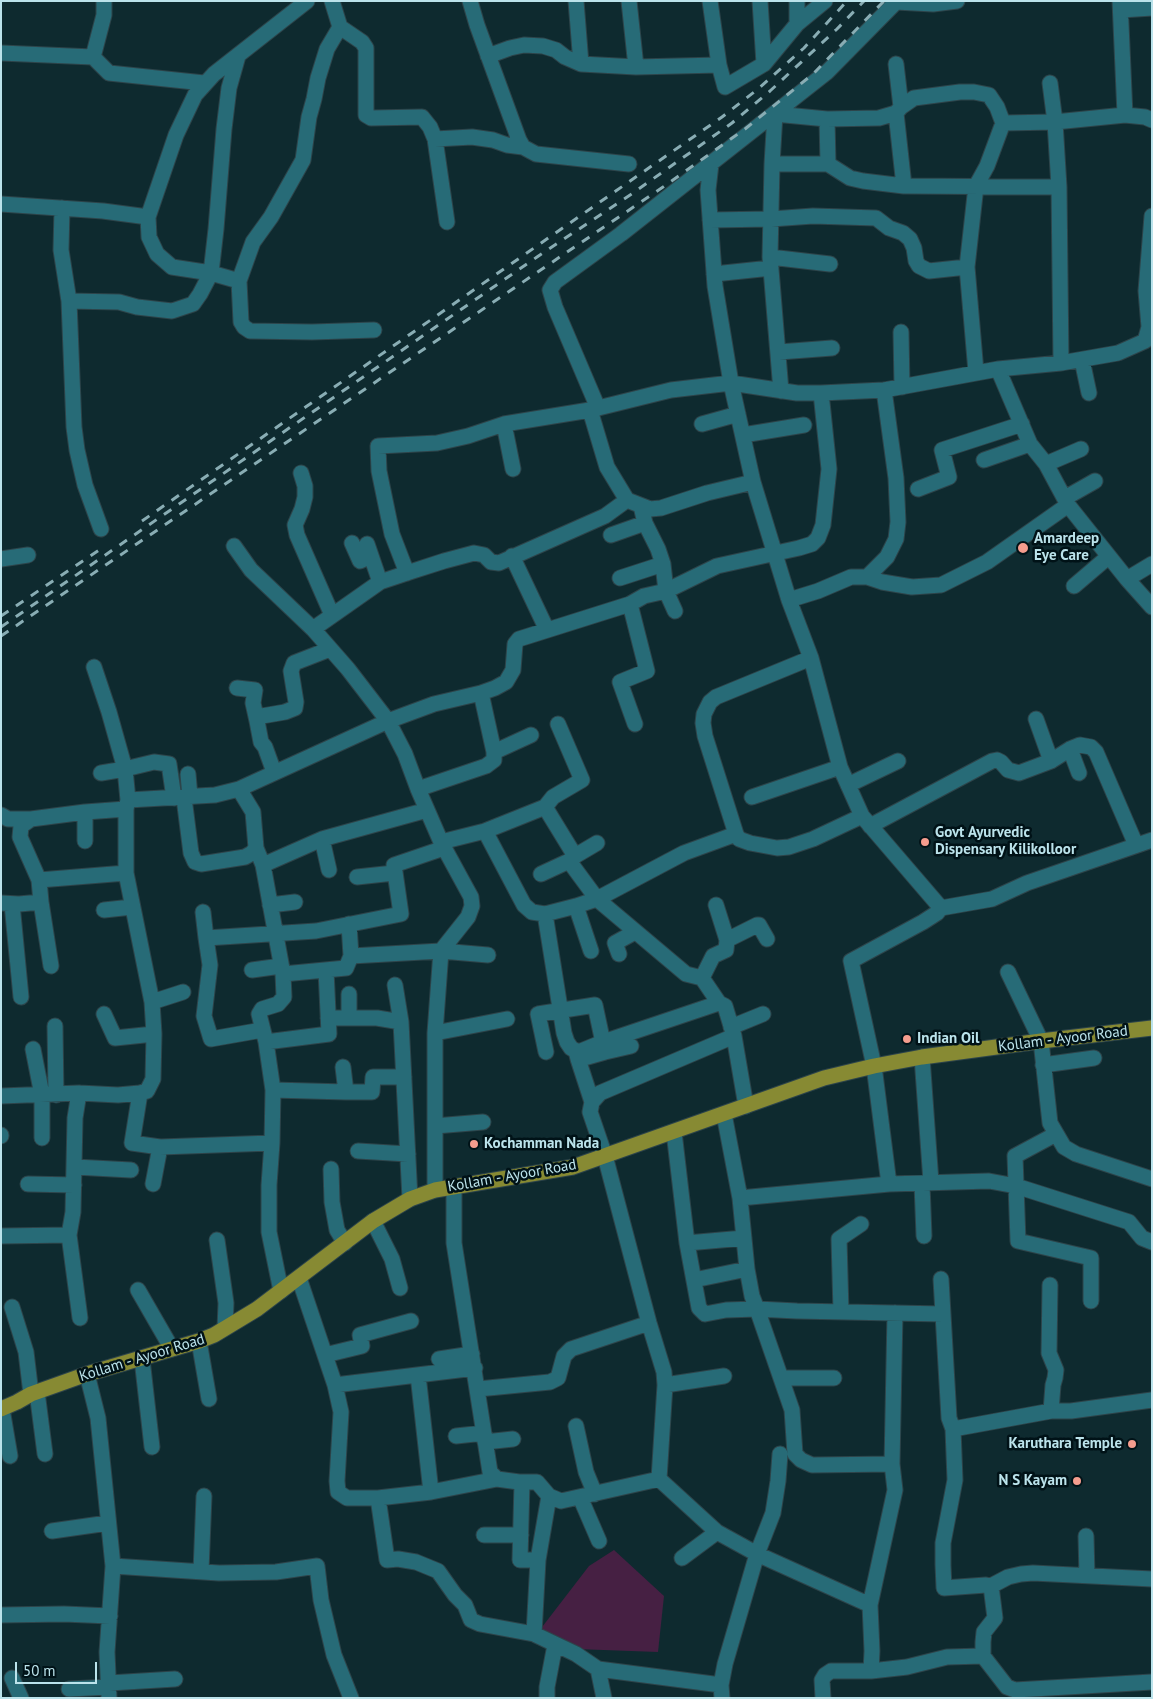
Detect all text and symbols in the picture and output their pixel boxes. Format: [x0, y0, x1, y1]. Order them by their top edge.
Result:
place label: Amardeep Eye Care [1034, 530, 1099, 565]
marker: Amardeep Eye Care [1016, 541, 1030, 555]
place label: Govt Ayurvedic Dispensary Kilikolloor [935, 824, 1076, 859]
marker: Govt Ayurvedic Dispensary Kilikolloor [919, 836, 931, 848]
street label: Kollam - Ayoor Road [997, 1022, 1129, 1056]
place label: Indian Oil [917, 1030, 979, 1048]
marker: Indian Oil [901, 1033, 913, 1045]
place label: Kochamman Nada [484, 1135, 599, 1153]
marker: Kochamman Nada [468, 1138, 480, 1150]
street label: Kollam - Ayoor Road [446, 1156, 578, 1196]
street label: Kollam - Ayoor Road [77, 1330, 207, 1386]
place label: Karuthara Temple [1008, 1435, 1122, 1453]
marker: Karuthara Temple [1126, 1438, 1138, 1450]
place label: N S Kayam [998, 1472, 1067, 1490]
marker: N S Kayam [1071, 1475, 1083, 1487]
scale bar [18, 1652, 100, 1684]
text: 50 m [23, 1661, 56, 1680]

